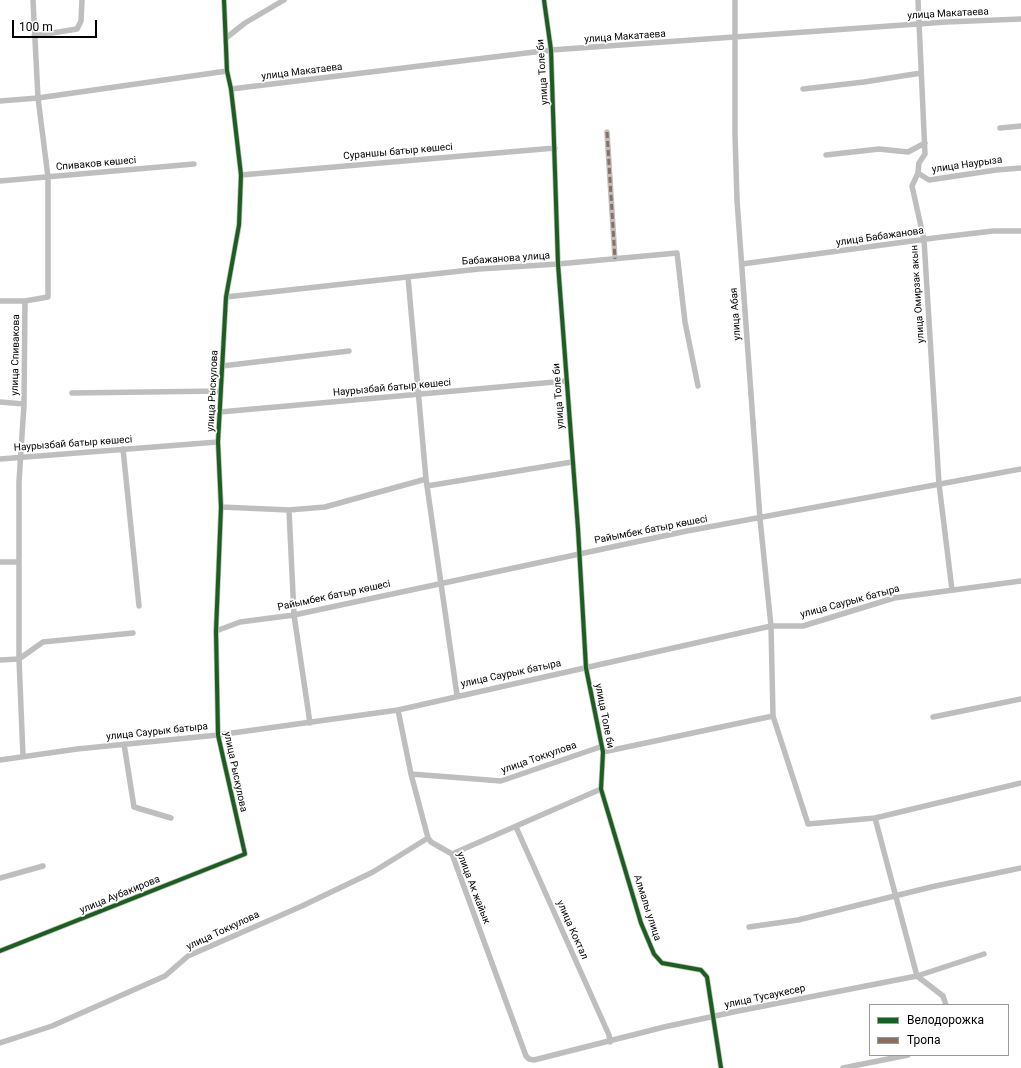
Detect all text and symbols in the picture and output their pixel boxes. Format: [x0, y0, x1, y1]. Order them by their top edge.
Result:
street label: улица Макатаева [907, 6, 989, 22]
scale bar [14, 12, 99, 38]
text: 100 m [19, 20, 53, 34]
street label: улица Макатаева [584, 28, 666, 46]
street label: улица Толе би [535, 39, 551, 105]
street label: улица Макатаева [261, 61, 343, 83]
street label: Сураншы батыр көшесі [343, 141, 453, 163]
street label: улица Наурыза [931, 154, 1003, 176]
street label: Спиваков көшесі [55, 155, 137, 173]
street label: улица Бабажанова [835, 225, 925, 249]
street label: улица Омирзак акын [909, 245, 927, 343]
street label: Бабажанова улица [462, 250, 550, 268]
street label: улица Абая [728, 287, 744, 341]
street label: улица Спивакова [9, 314, 23, 396]
street label: улица Рыскулова [205, 350, 221, 432]
street label: улица Толе би [551, 363, 567, 429]
street label: Наурызбай батыр көшесі [332, 377, 452, 399]
street label: Наурызбай батыр көшесі [13, 434, 133, 454]
street label: Райымбек батыр көшесі [593, 513, 709, 547]
street label: Райымбек батыр көшесі [277, 578, 391, 614]
street label: улица Саурык батыра [799, 583, 901, 621]
street label: улица Саурык батыра [460, 657, 562, 691]
street label: улица Толе би [592, 683, 616, 749]
street label: улица Саурык батыра [105, 721, 209, 743]
street label: улица Рыскулова [221, 731, 249, 813]
street label: улица Токкулова [500, 739, 578, 777]
street label: улица Ак жайык [454, 850, 492, 926]
street label: улица Аубакирова [78, 873, 162, 917]
street label: Алмалы улица [631, 873, 663, 943]
street label: улица Коктал [554, 899, 590, 961]
street label: улица Токкулова [185, 909, 261, 953]
street label: улица Тусаукесер [723, 983, 807, 1011]
legend [869, 1004, 1009, 1056]
text: Велодорожка [907, 1013, 984, 1027]
text: Тропа [907, 1033, 941, 1047]

